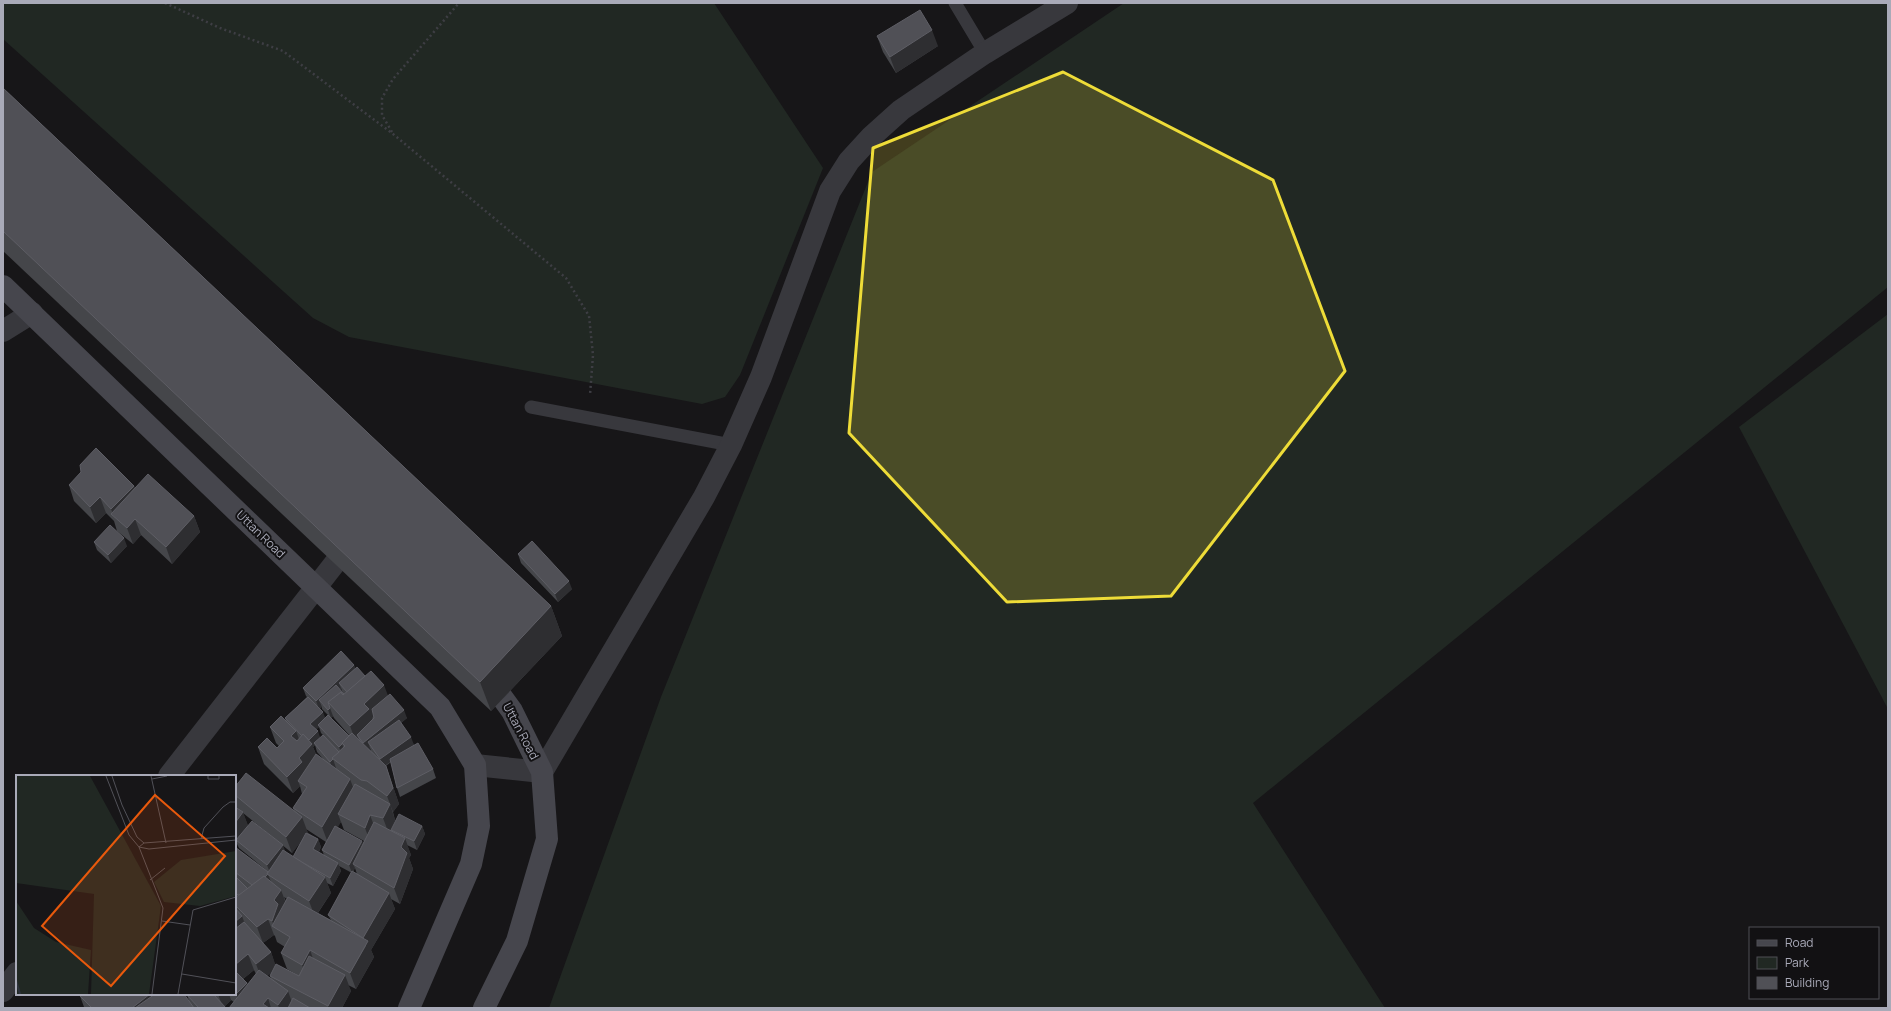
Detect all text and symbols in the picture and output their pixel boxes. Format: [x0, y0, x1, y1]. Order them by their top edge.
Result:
street label: Uttan Road [233, 506, 289, 562]
street label: Uttan Road [499, 700, 543, 762]
inset map [16, 775, 236, 995]
legend [1749, 927, 1879, 999]
text: Road [1785, 934, 1813, 951]
text: Park [1785, 954, 1810, 971]
text: Building [1785, 974, 1829, 991]

